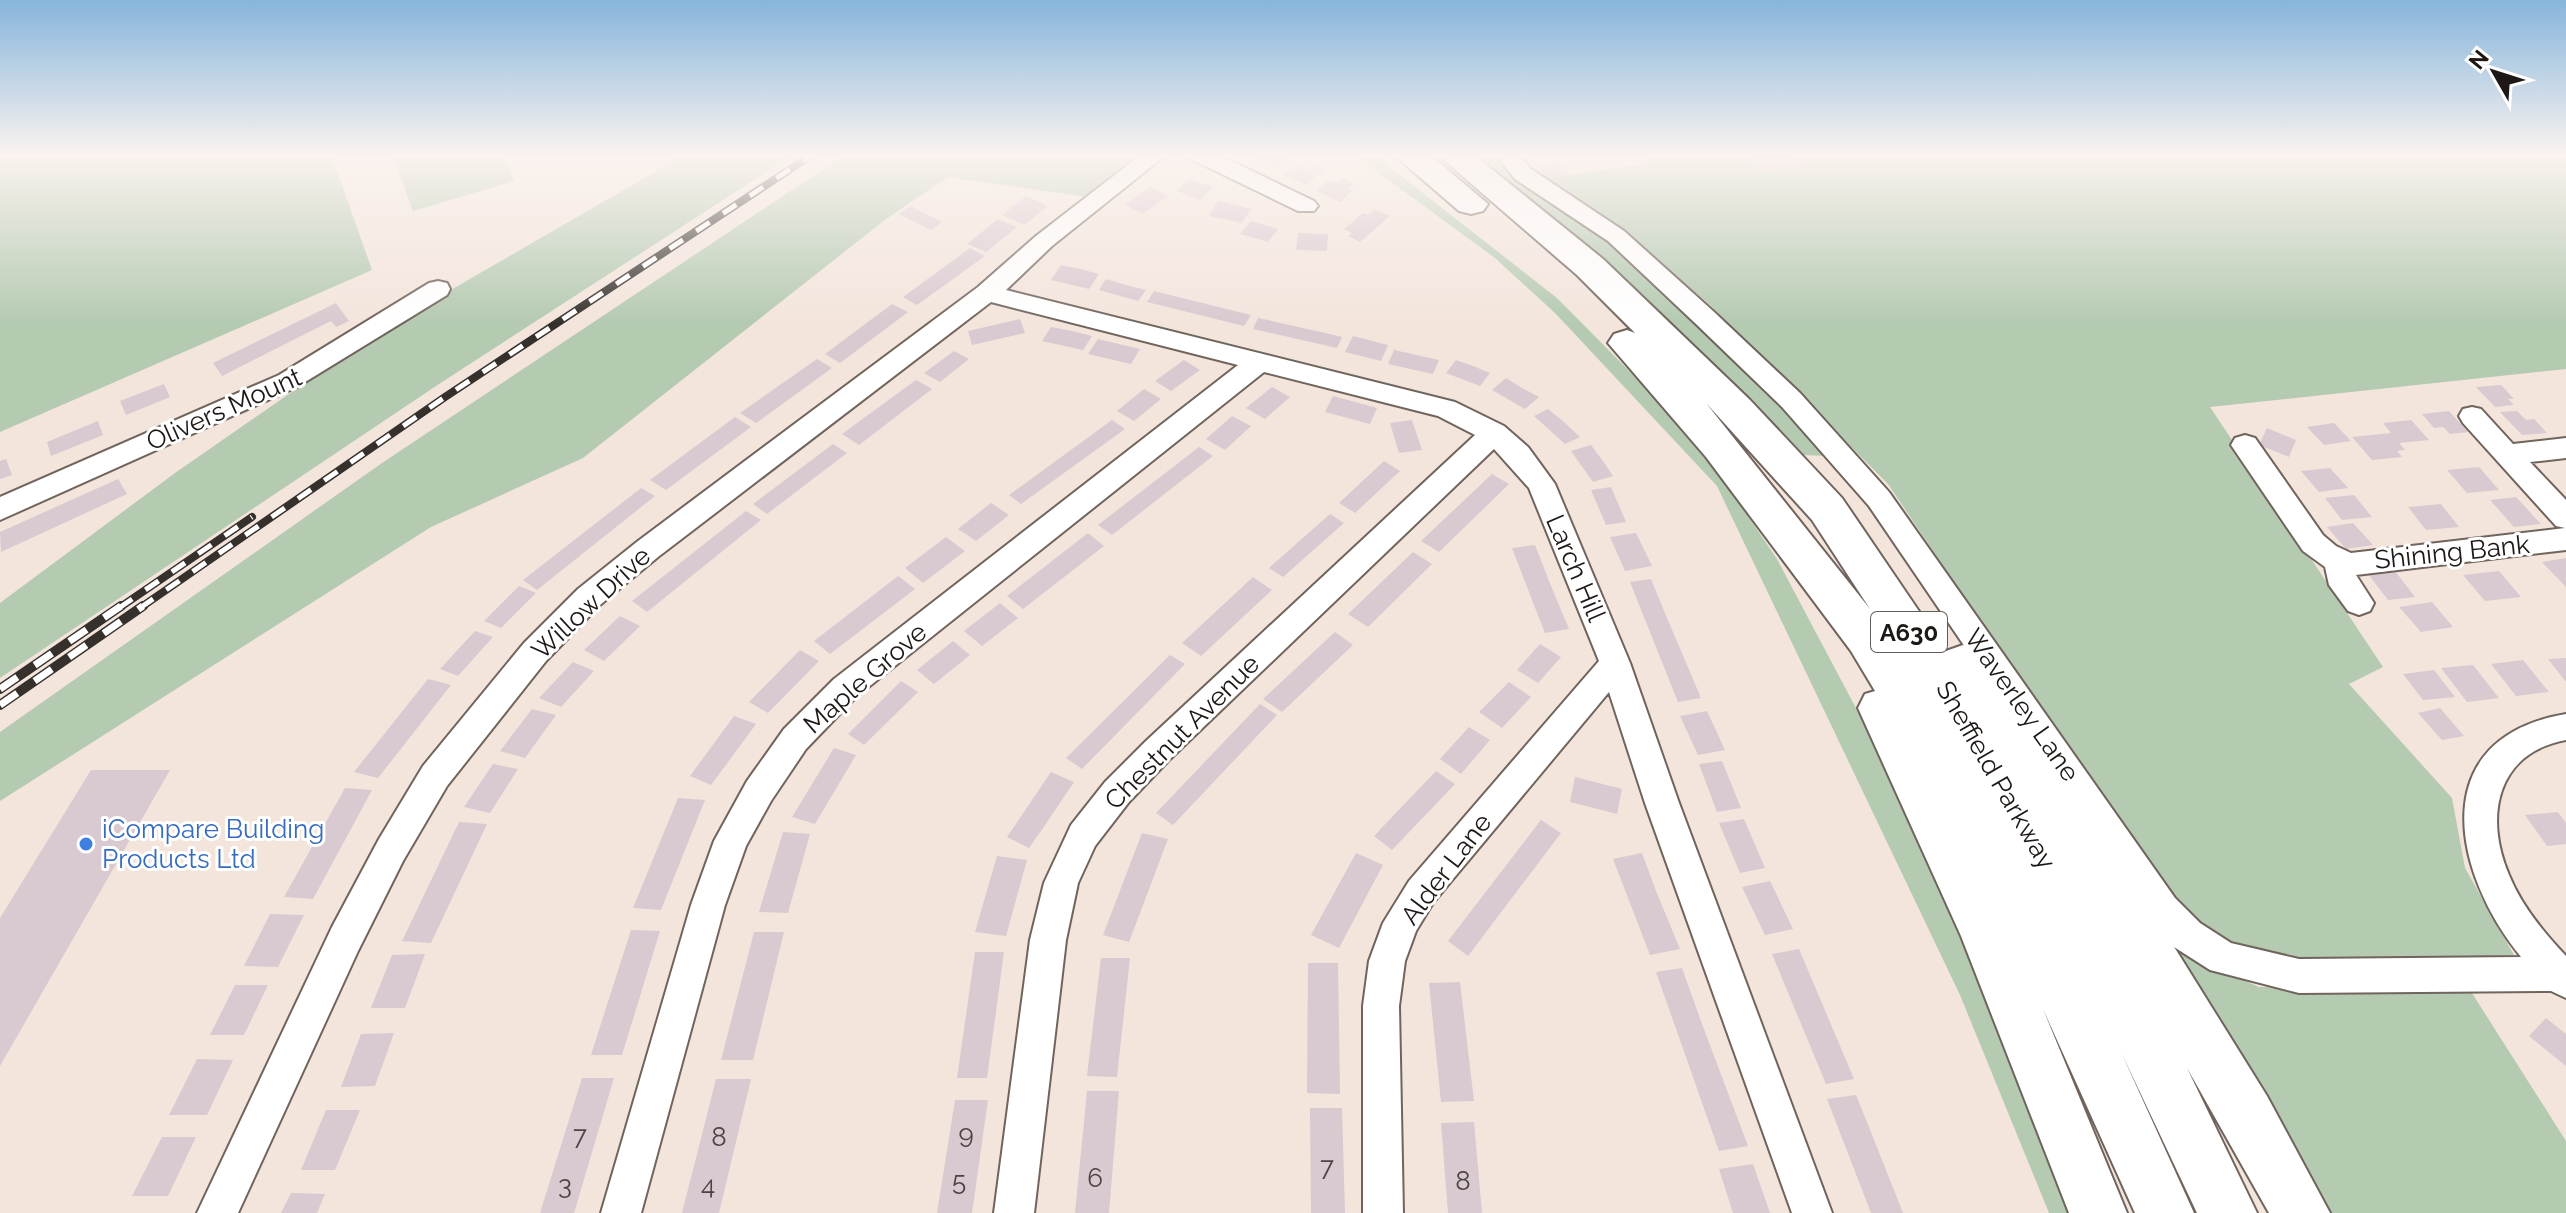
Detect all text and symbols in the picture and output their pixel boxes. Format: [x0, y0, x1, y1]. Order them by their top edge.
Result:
north arrow [2454, 32, 2534, 112]
text: N [2463, 45, 2494, 74]
street label: Olivers Mount [142, 361, 306, 457]
street label: Larch Hill [1540, 510, 1612, 627]
street label: Shining Bank [2373, 529, 2531, 575]
street label: Willow Drive [526, 541, 656, 665]
road number: A630 [1871, 612, 1947, 652]
street label: Maple Grove [797, 617, 933, 739]
street label: Waverley Lane [1958, 623, 2086, 787]
street label: Chestnut Avenue [1099, 649, 1265, 815]
street label: Sheffield Parkway [1930, 676, 2062, 874]
street label: Alder Lane [1395, 808, 1497, 930]
place label: iCompare Building Products Ltd [102, 814, 324, 874]
marker: iCompare Building Products Ltd [77, 835, 95, 853]
house number: 9 [958, 1119, 974, 1149]
house number: 7 [573, 1121, 587, 1151]
house number: 8 [711, 1122, 727, 1152]
house number: 7 [1320, 1152, 1334, 1182]
house number: 6 [1087, 1163, 1103, 1193]
house number: 5 [952, 1166, 966, 1196]
house number: 8 [1455, 1166, 1471, 1196]
house number: 3 [558, 1170, 572, 1200]
house number: 4 [701, 1170, 715, 1200]

